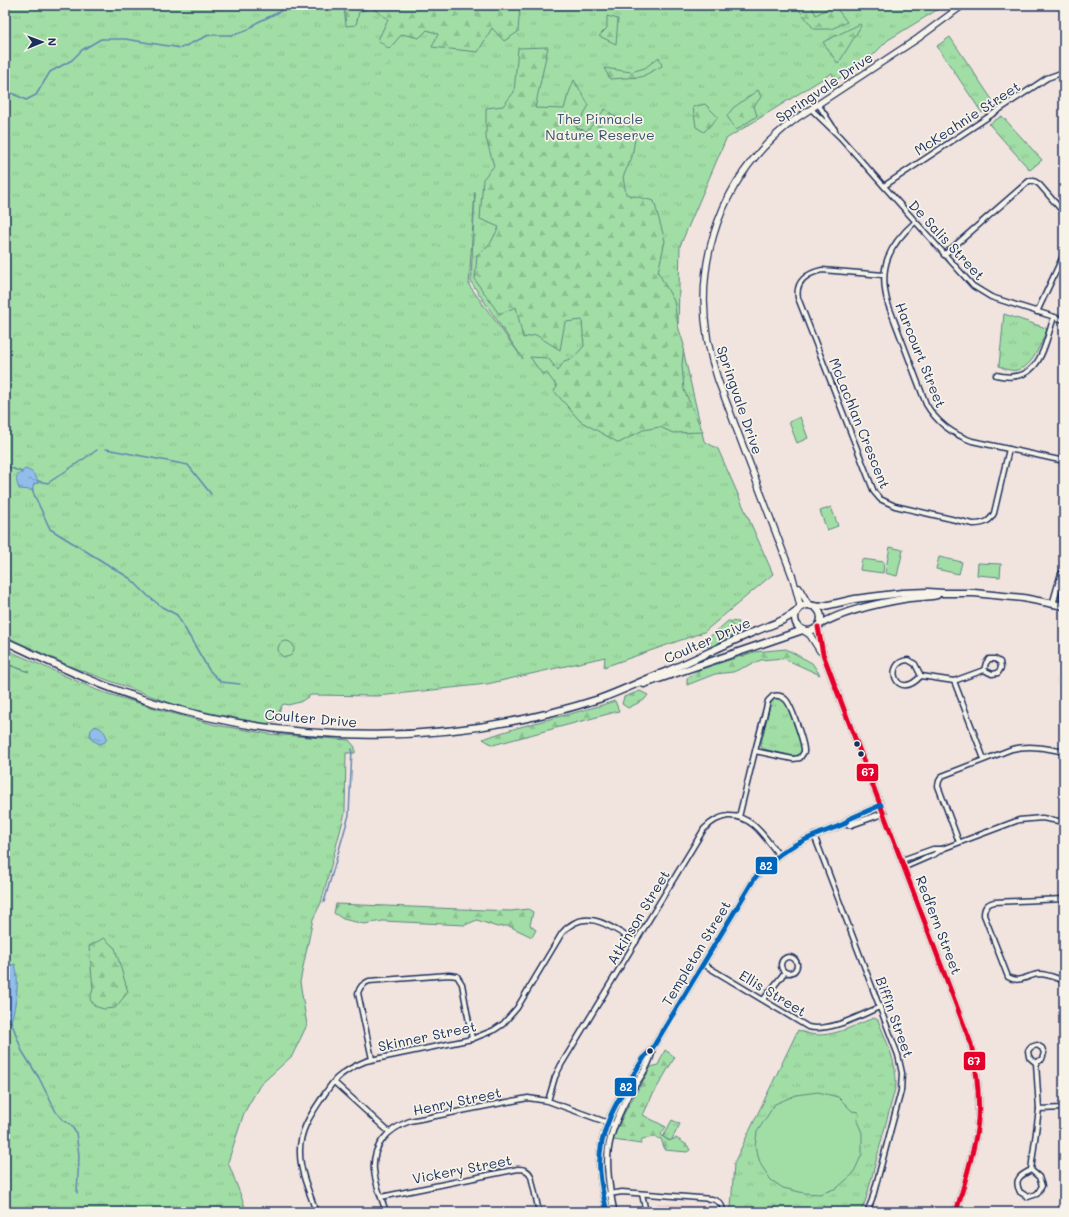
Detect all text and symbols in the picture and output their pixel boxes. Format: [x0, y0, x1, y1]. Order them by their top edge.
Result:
north arrow [22, 22, 62, 62]
text: N [45, 38, 60, 46]
street label: Springvale Drive [772, 47, 876, 127]
street label: McKeahnie Street [910, 77, 1024, 159]
park label: The Pinnacle Nature Reserve [545, 109, 655, 144]
street label: De Salis Street [905, 196, 989, 284]
street label: Harcourt Street [891, 299, 951, 411]
street label: Springvale Drive [713, 343, 767, 457]
street label: McLachlan Crescent [825, 355, 895, 491]
street label: Coulter Drive [661, 612, 753, 668]
street label: Coulter Drive [264, 704, 358, 732]
unlabelled marker [852, 739, 862, 749]
unlabelled marker [856, 749, 866, 759]
line badge: 67 [856, 763, 879, 782]
text: 67 [862, 764, 874, 779]
line badge: 82 [755, 856, 778, 875]
text: 82 [760, 858, 772, 873]
street label: Atkinson Street [602, 866, 674, 968]
street label: Redfern Street [911, 873, 967, 977]
street label: Templeton Street [657, 897, 735, 1009]
street label: Ellis Street [736, 965, 810, 1021]
street label: Biffin Street [872, 974, 918, 1060]
street label: Skinner Street [376, 1016, 478, 1056]
unlabelled marker [645, 1046, 655, 1056]
line badge: 67 [963, 1051, 986, 1071]
text: 67 [968, 1053, 980, 1068]
line badge: 82 [614, 1077, 637, 1097]
text: 82 [620, 1079, 632, 1094]
street label: Henry Street [411, 1082, 503, 1120]
street label: Vickery Street [411, 1150, 513, 1188]

